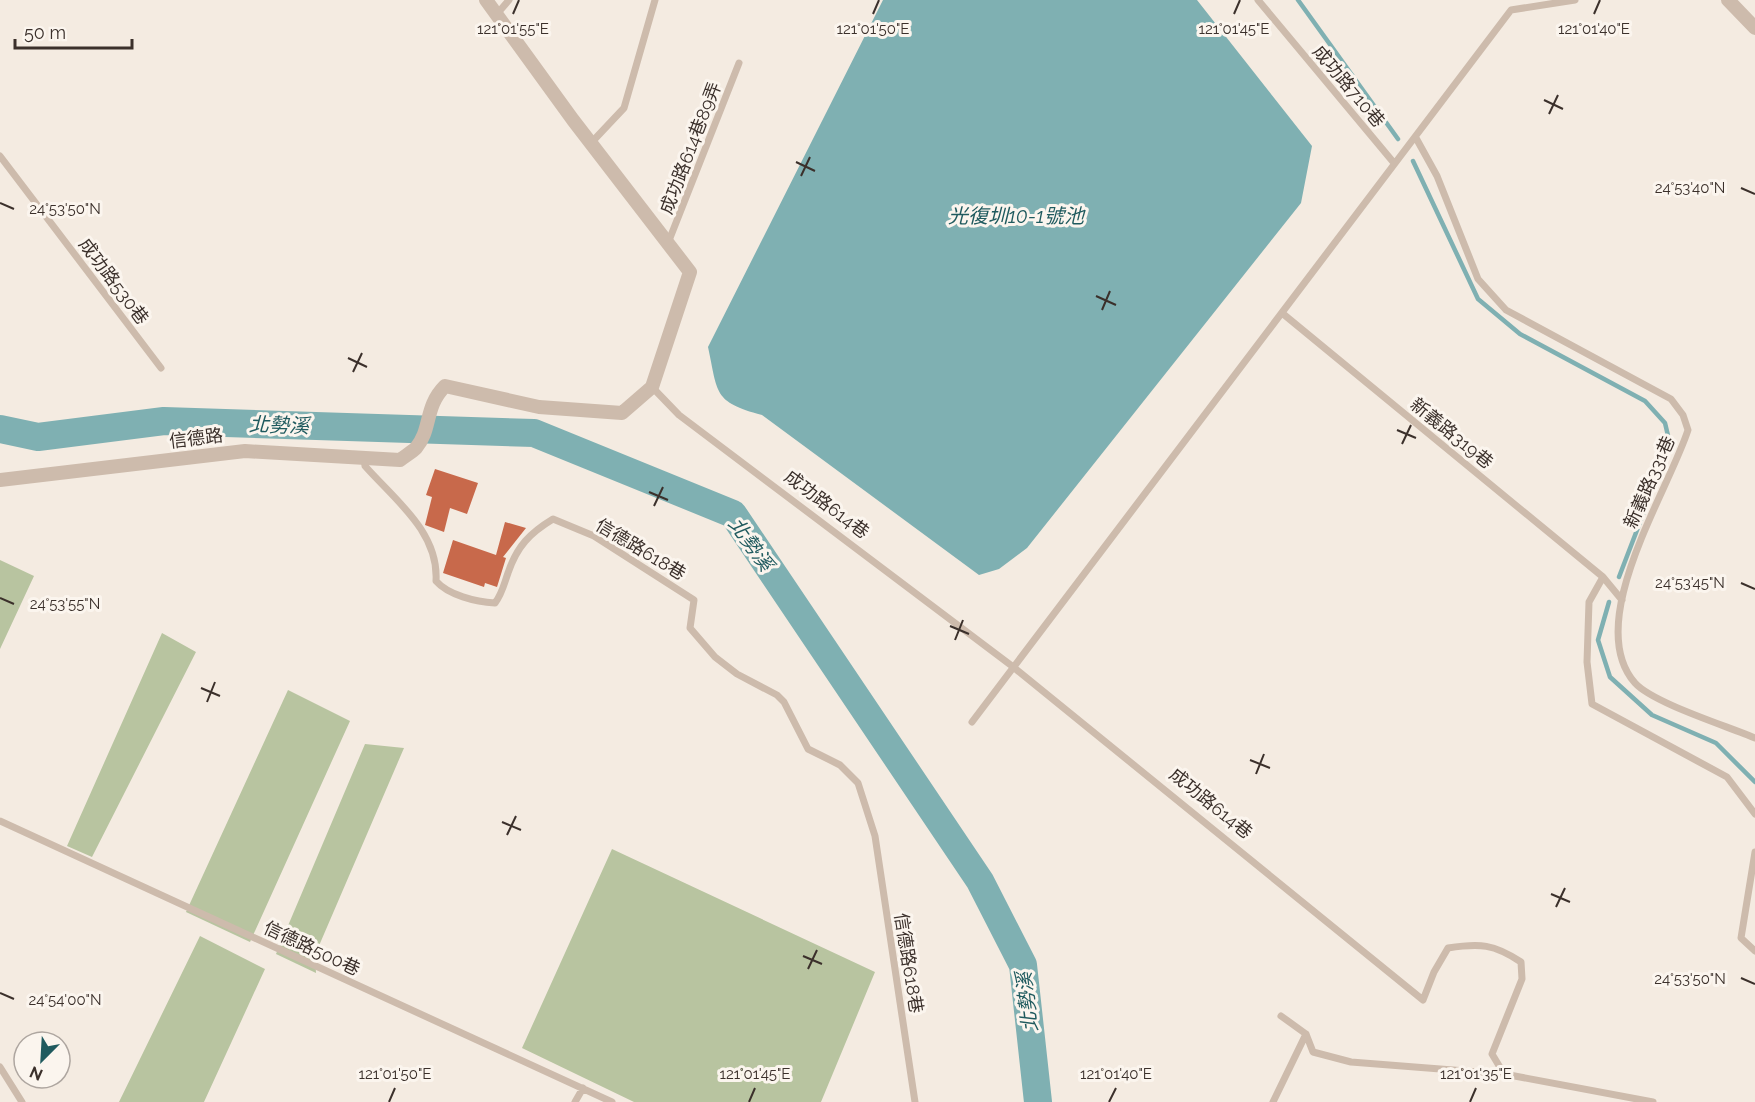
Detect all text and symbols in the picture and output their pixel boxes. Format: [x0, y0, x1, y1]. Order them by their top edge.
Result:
scale bar [15, 12, 132, 50]
text: 121°01'55"E [477, 20, 549, 38]
text: 121°01'50"E [837, 20, 909, 38]
text: 121°01'45"E [1198, 20, 1270, 38]
text: 121°01'40"E [1558, 20, 1630, 38]
text: 50 m [24, 22, 66, 43]
street label: 成功路710巷 [1309, 41, 1389, 131]
street label: 成功路614巷89弄 [655, 79, 725, 217]
text: 24°53'40"N [1655, 179, 1725, 197]
text: 24°53'50"N [29, 200, 101, 218]
water label: 光復圳10-1號池 [948, 204, 1086, 228]
street label: 成功路530巷 [75, 234, 153, 328]
street label: 新義路319巷 [1407, 393, 1497, 473]
water label: 北勢溪 [249, 412, 312, 438]
street label: 信德路 [168, 424, 224, 452]
street label: 新義路331巷 [1619, 433, 1679, 531]
street label: 成功路614巷 [781, 465, 873, 543]
water label: 北勢溪 [724, 513, 780, 578]
street label: 信德路618巷 [592, 514, 690, 584]
text: 24°53'45"N [1655, 574, 1725, 592]
text: 24°53'55"N [30, 595, 100, 613]
street label: 成功路614巷 [1165, 763, 1257, 843]
street label: 信德路618巷 [891, 911, 927, 1015]
street label: 信德路500巷 [261, 917, 363, 979]
water label: 北勢溪 [1011, 968, 1043, 1033]
text: 24°53'50"N [1654, 970, 1726, 988]
text: 24°54'00"N [29, 991, 102, 1009]
north arrow [12, 1030, 72, 1090]
text: N [27, 1062, 46, 1084]
text: 121°01'50"E [359, 1065, 431, 1083]
text: 121°01'45"E [719, 1065, 791, 1083]
text: 121°01'40"E [1080, 1065, 1152, 1083]
text: 121°01'35"E [1440, 1065, 1512, 1083]

